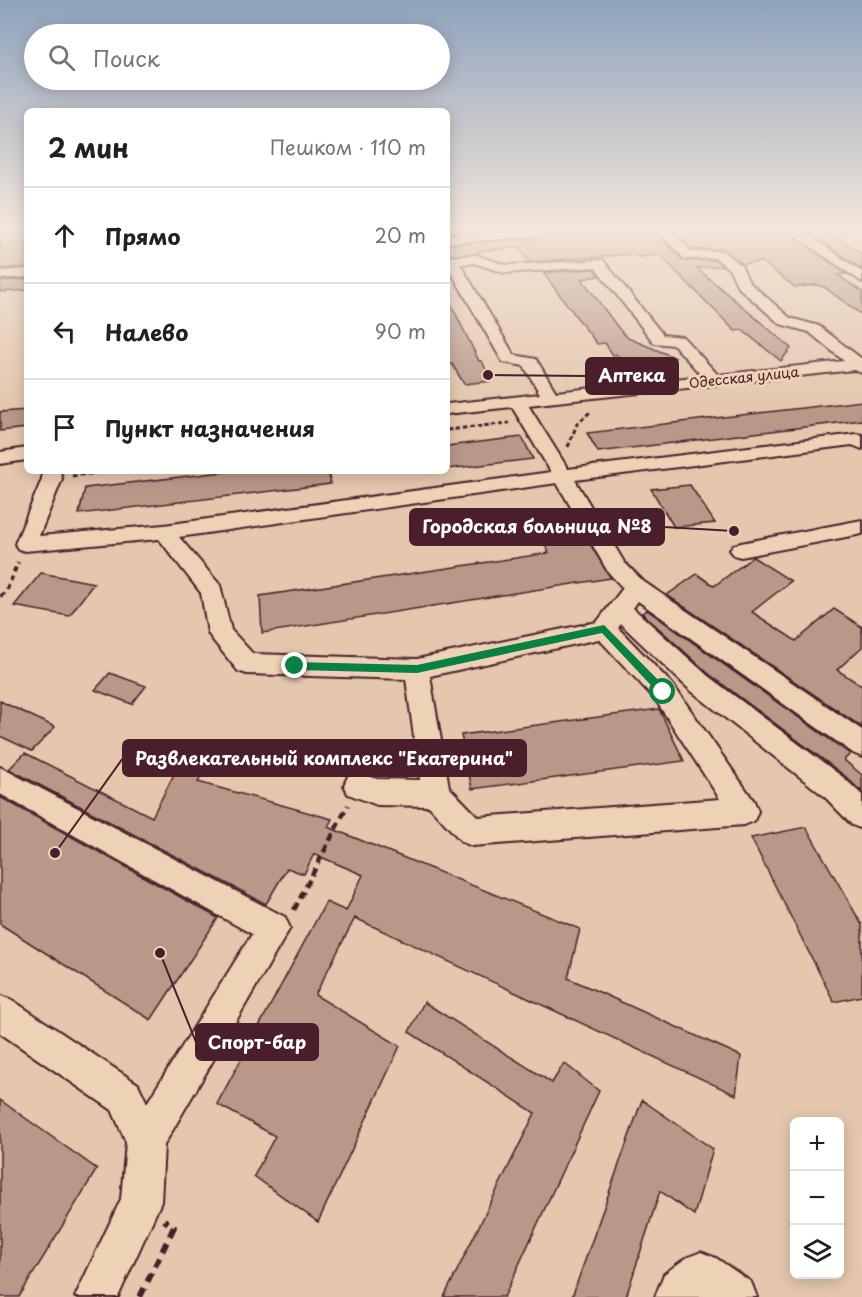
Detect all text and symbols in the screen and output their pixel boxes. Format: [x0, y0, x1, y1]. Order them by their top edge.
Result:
search box [24, 24, 450, 90]
icon: search [45, 41, 78, 74]
text: Поиск [93, 41, 160, 74]
text: 2 мин [48, 128, 129, 167]
text: Пешком · 110 m [270, 132, 426, 162]
icon: ahead [48, 219, 81, 252]
text: Прямо [105, 219, 180, 252]
text: 20 m [374, 220, 426, 250]
icon: left [48, 315, 81, 348]
text: Налево [105, 315, 188, 348]
text: 90 m [375, 316, 426, 346]
callout: Аптека [586, 358, 678, 394]
text: Аптека [598, 361, 666, 388]
street label: Одесская улица [688, 361, 800, 393]
icon: arrive [48, 411, 81, 444]
text: Пункт назначения [105, 411, 315, 444]
callout: Городская больница №8 [410, 509, 664, 545]
text: Городская больница №8 [422, 512, 652, 539]
route end [281, 652, 307, 678]
route start [649, 678, 675, 704]
callout: Развлекательный комплекс "Екатерина" [123, 740, 526, 776]
text: Развлекательный комплекс "Екатерина" [135, 744, 513, 771]
callout: Спорт-бар [196, 1024, 318, 1060]
text: Спорт-бар [208, 1028, 306, 1055]
map controls [790, 1117, 844, 1279]
button: + [790, 1117, 844, 1171]
button: − [790, 1171, 844, 1225]
button: layers [790, 1225, 844, 1279]

